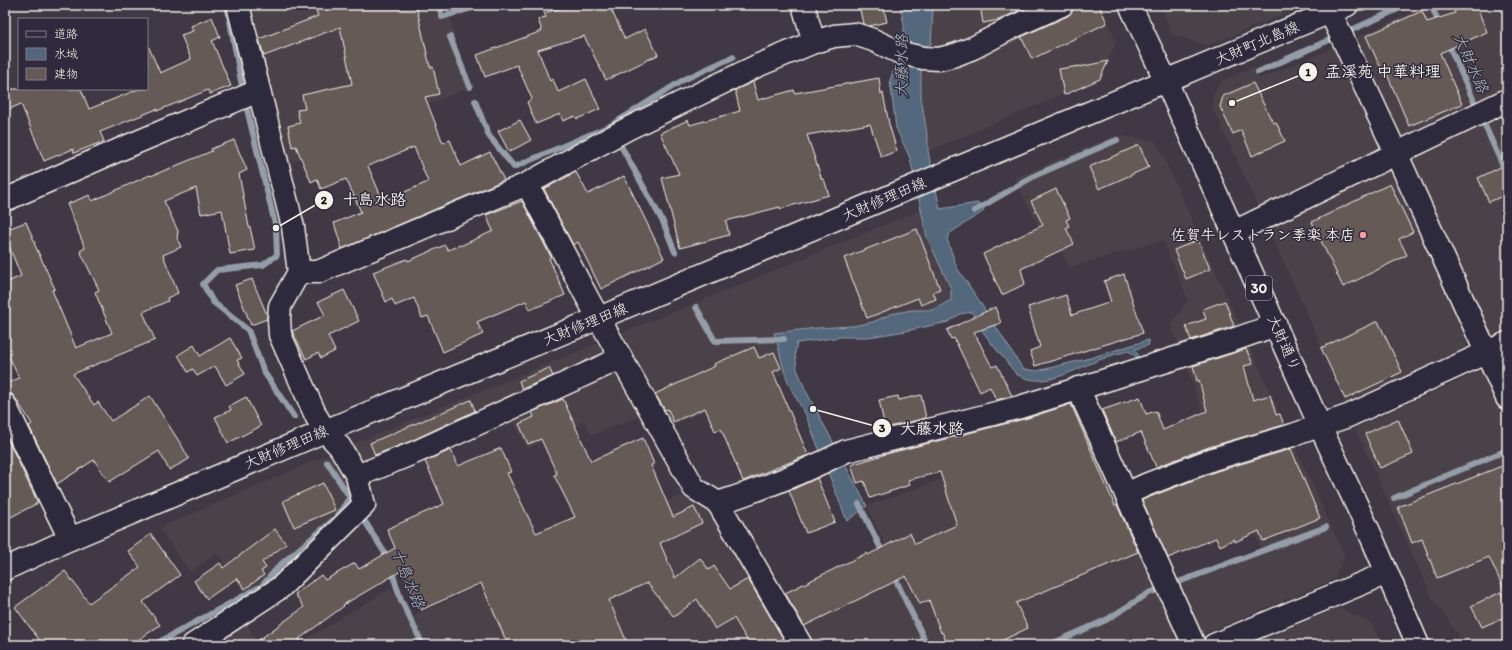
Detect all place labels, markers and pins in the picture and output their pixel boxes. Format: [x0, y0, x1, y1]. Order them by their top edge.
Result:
callout: 孟溪苑 中華料理 [1298, 58, 1449, 86]
callout: 十島水路 [314, 186, 414, 214]
place label: 佐賀牛レストラン季楽 本店 [1170, 226, 1355, 244]
marker: 佐賀牛レストラン季楽 本店 [1358, 230, 1368, 240]
callout: 大藤水路 [872, 414, 972, 442]

